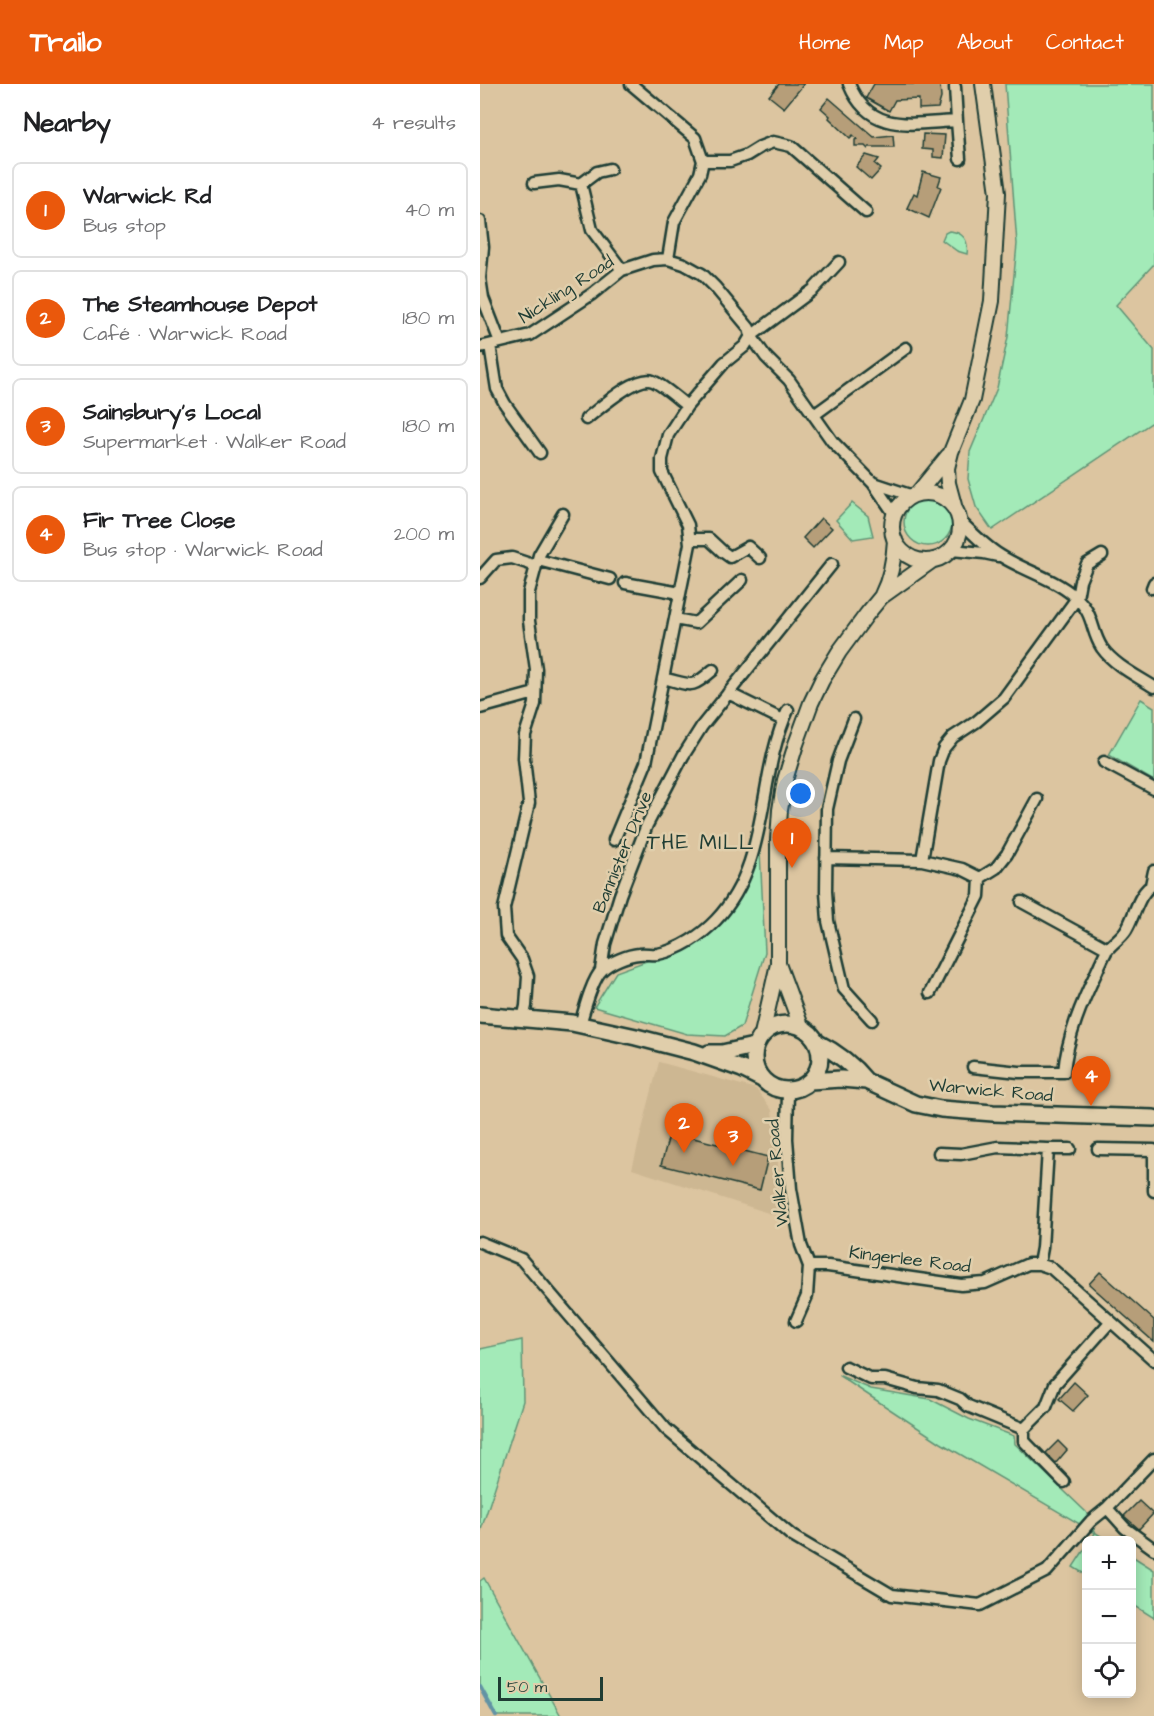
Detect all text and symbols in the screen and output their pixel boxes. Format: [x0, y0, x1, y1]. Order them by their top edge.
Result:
text: Trailo [30, 23, 102, 62]
text: Home [799, 28, 851, 57]
text: Map [884, 28, 924, 57]
text: About [957, 28, 1013, 57]
text: Contact [1046, 28, 1124, 57]
text: Nearby [24, 105, 111, 141]
text: 4 results [371, 109, 456, 137]
text: Warwick Rd [83, 181, 211, 212]
text: 1 [44, 196, 47, 224]
text: 40 m [404, 196, 454, 224]
text: Bus stop [83, 212, 166, 240]
street label: Nickling Road [514, 249, 619, 330]
text: The Steamhouse Depot [83, 289, 317, 320]
text: 2 [40, 304, 51, 332]
text: 180 m [402, 304, 454, 332]
text: Café · Warwick Road [83, 320, 287, 348]
text: Sainsbury's Local [83, 397, 261, 428]
text: 3 [40, 412, 51, 440]
text: 180 m [402, 412, 454, 440]
text: Supermarket · Walker Road [83, 428, 346, 456]
text: Fir Tree Close [83, 505, 235, 536]
text: 4 [39, 520, 52, 548]
text: 200 m [394, 520, 454, 548]
text: Bus stop · Warwick Road [83, 536, 323, 564]
your location [786, 779, 815, 808]
street label: Bannister Drive [587, 787, 658, 917]
pin: 1 [772, 818, 812, 868]
district label: THE MILL [647, 828, 755, 857]
pin: 4 [1072, 1056, 1110, 1106]
street label: Warwick Road [928, 1073, 1054, 1108]
pin: 2 [664, 1104, 704, 1153]
pin: 3 [714, 1116, 752, 1166]
street label: Walker Road [760, 1118, 795, 1228]
street label: Kingerlee Road [848, 1240, 972, 1280]
map controls [1082, 1536, 1136, 1698]
button: + [1082, 1536, 1136, 1590]
button: − [1082, 1590, 1136, 1644]
button: locate [1082, 1644, 1136, 1698]
scale bar [498, 1674, 603, 1702]
text: 50 m [507, 1676, 547, 1698]

